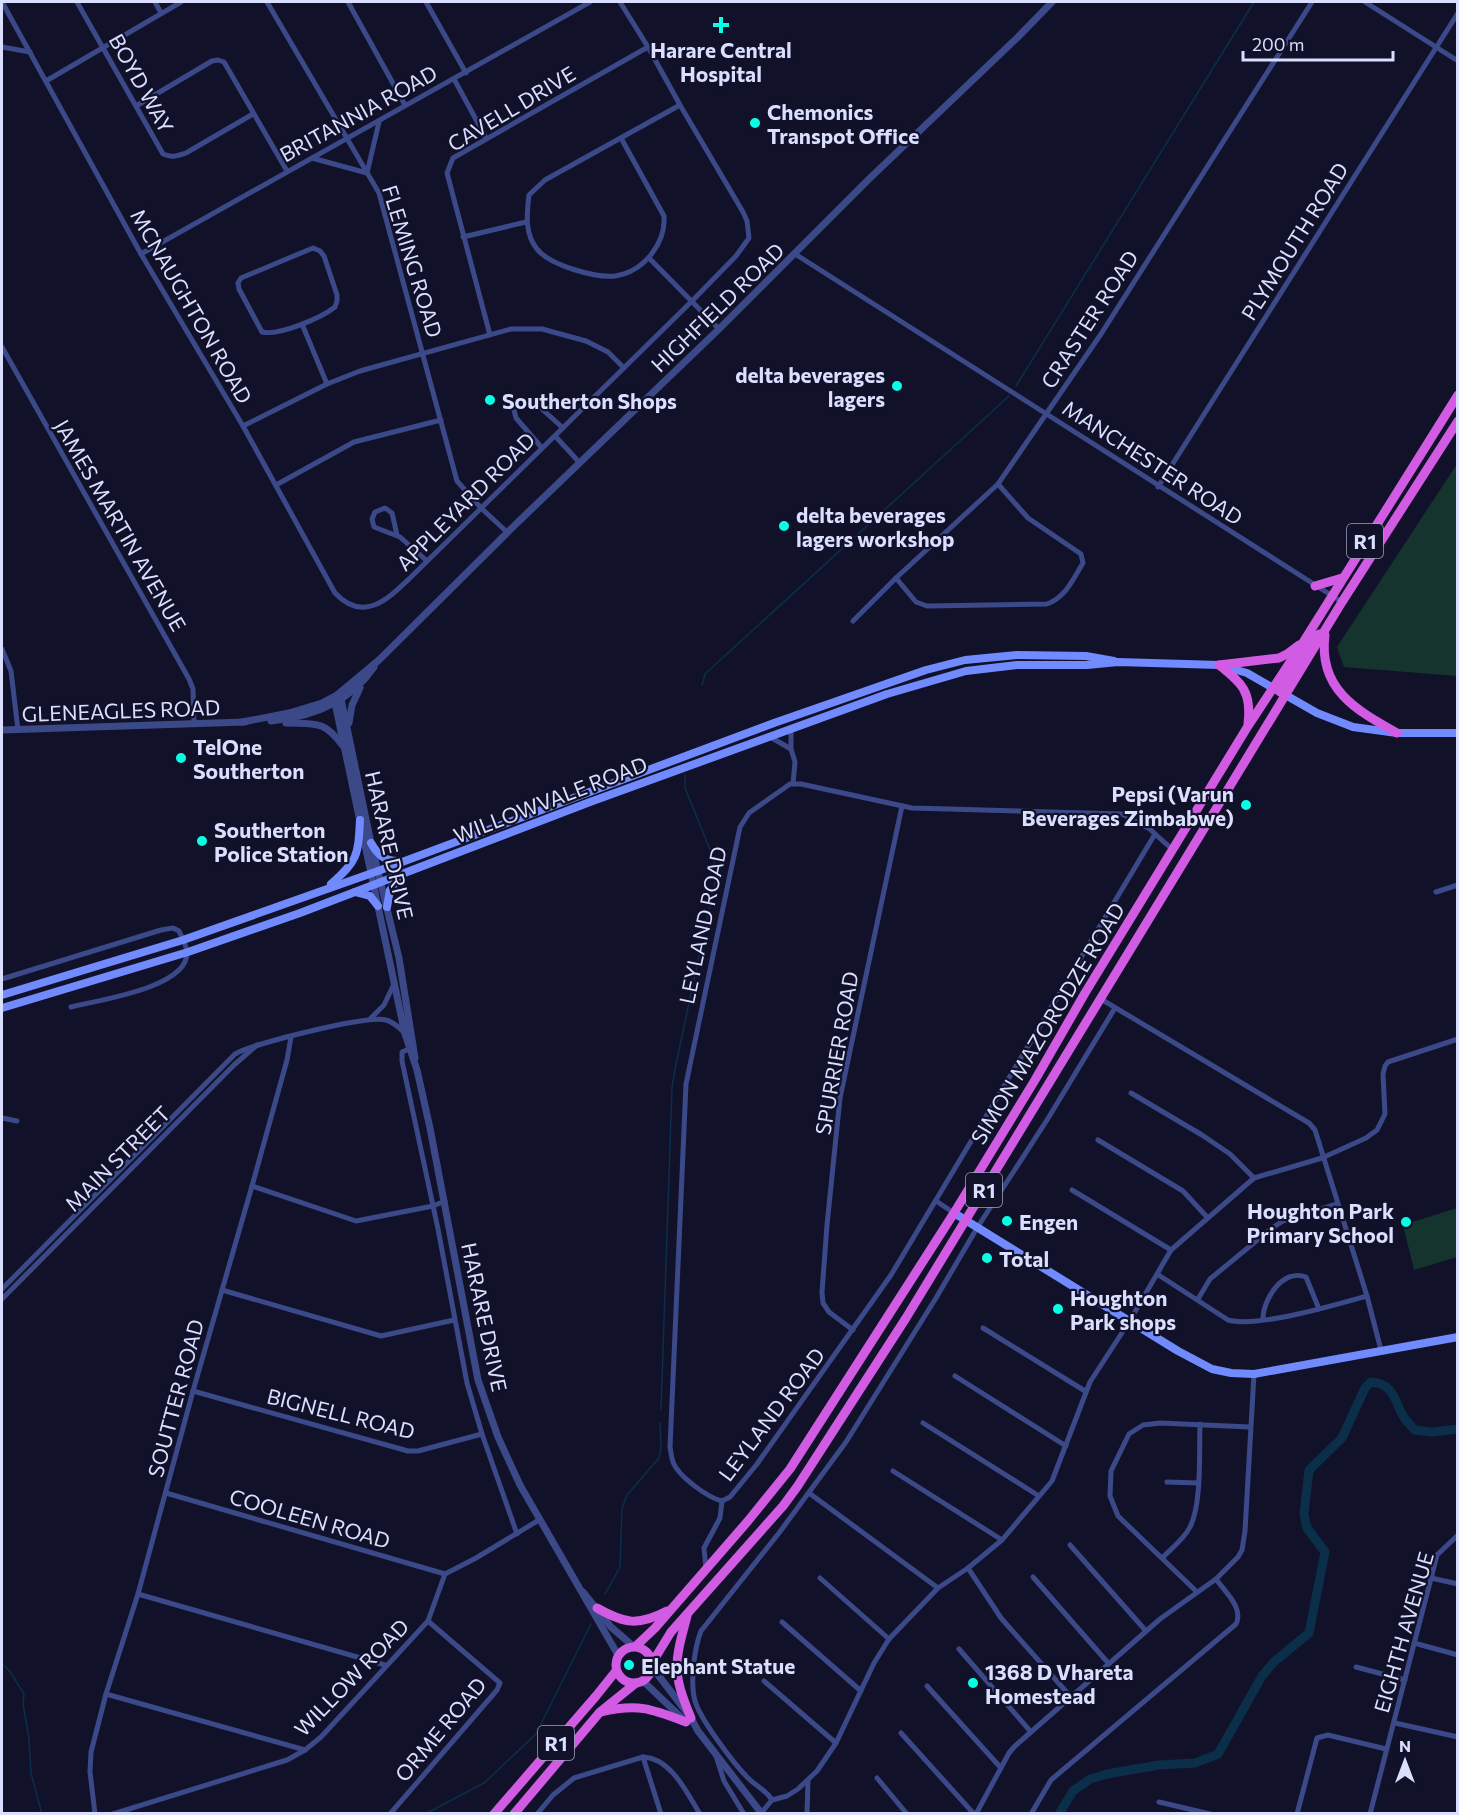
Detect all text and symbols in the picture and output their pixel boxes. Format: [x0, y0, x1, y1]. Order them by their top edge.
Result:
marker: Harare Central Hospital [712, 16, 730, 34]
scale bar [1243, 24, 1393, 62]
street label: BOYD WAY [105, 29, 180, 137]
text: 200 m [1252, 33, 1305, 55]
place label: Harare Central Hospital [650, 37, 792, 86]
street label: BRITANNIA ROAD [275, 59, 441, 167]
street label: CAVELL DRIVE [443, 60, 579, 156]
place label: Chemonics Transpot Office [767, 99, 919, 148]
marker: Chemonics Transpot Office [748, 116, 762, 130]
street label: PLYMOUTH ROAD [1235, 158, 1353, 324]
street label: FLEMING ROAD [378, 182, 448, 340]
street label: MCNAUGHTON ROAD [126, 204, 258, 408]
street label: HIGHFIELD ROAD [645, 237, 789, 377]
street label: CRASTER ROAD [1035, 245, 1143, 393]
place label: delta beverages lagers [735, 362, 885, 411]
marker: delta beverages lagers [890, 379, 904, 393]
place label: Southerton Shops [502, 388, 677, 413]
marker: Southerton Shops [483, 393, 497, 407]
street label: MANCHESTER ROAD [1058, 395, 1248, 529]
street label: JAMES MARTIN AVENUE [50, 415, 192, 635]
street label: APPLEYARD ROAD [391, 427, 539, 575]
place label: delta beverages lagers workshop [796, 502, 955, 551]
marker: delta beverages lagers workshop [777, 519, 791, 533]
road number: R1 [1347, 524, 1383, 558]
street label: GLENEAGLES ROAD [21, 694, 221, 726]
place label: TelOne Southerton [193, 734, 304, 783]
marker: TelOne Southerton [174, 751, 188, 765]
street label: WILLOWVALE ROAD [450, 751, 650, 847]
street label: HARARE DRIVE [361, 768, 419, 922]
place label: Pepsi (Varun Beverages Zimbabwe) [1022, 781, 1234, 830]
marker: Pepsi (Varun Beverages Zimbabwe) [1239, 798, 1253, 812]
place label: Southerton Police Station [214, 817, 348, 866]
marker: Southerton Police Station [195, 834, 209, 848]
street label: LEYLAND ROAD [673, 844, 731, 1006]
street label: SIMON MAZORODZE ROAD [965, 898, 1129, 1148]
street label: SPURRIER ROAD [809, 969, 863, 1137]
street label: MAIN STREET [59, 1100, 175, 1216]
road number: R1 [966, 1173, 1002, 1207]
place label: Houghton Park Primary School [1247, 1198, 1394, 1247]
place label: Engen [1019, 1209, 1078, 1234]
marker: Engen [1000, 1214, 1014, 1228]
marker: Houghton Park Primary School [1399, 1215, 1413, 1229]
street label: HARARE DRIVE [457, 1240, 513, 1394]
place label: Total [999, 1246, 1049, 1271]
marker: Total [980, 1251, 994, 1265]
place label: Houghton Park shops [1070, 1285, 1176, 1334]
marker: Houghton Park shops [1051, 1302, 1065, 1316]
street label: SOUTTER ROAD [142, 1316, 208, 1480]
street label: LEYLAND ROAD [713, 1342, 829, 1486]
street label: BIGNELL ROAD [265, 1383, 417, 1443]
street label: COOLEEN ROAD [227, 1483, 393, 1553]
street label: EIGHTH AVENUE [1368, 1549, 1438, 1715]
street label: WILLOW ROAD [289, 1613, 413, 1741]
place label: Elephant Statue [641, 1653, 795, 1678]
marker: Elephant Statue [622, 1658, 636, 1672]
place label: 1368 D Vhareta Homestead [985, 1659, 1134, 1708]
street label: ORME ROAD [389, 1672, 491, 1786]
marker: 1368 D Vhareta Homestead [966, 1676, 980, 1690]
road number: R1 [538, 1726, 574, 1760]
north arrow [1375, 1731, 1435, 1791]
text: N [1399, 1736, 1411, 1755]

